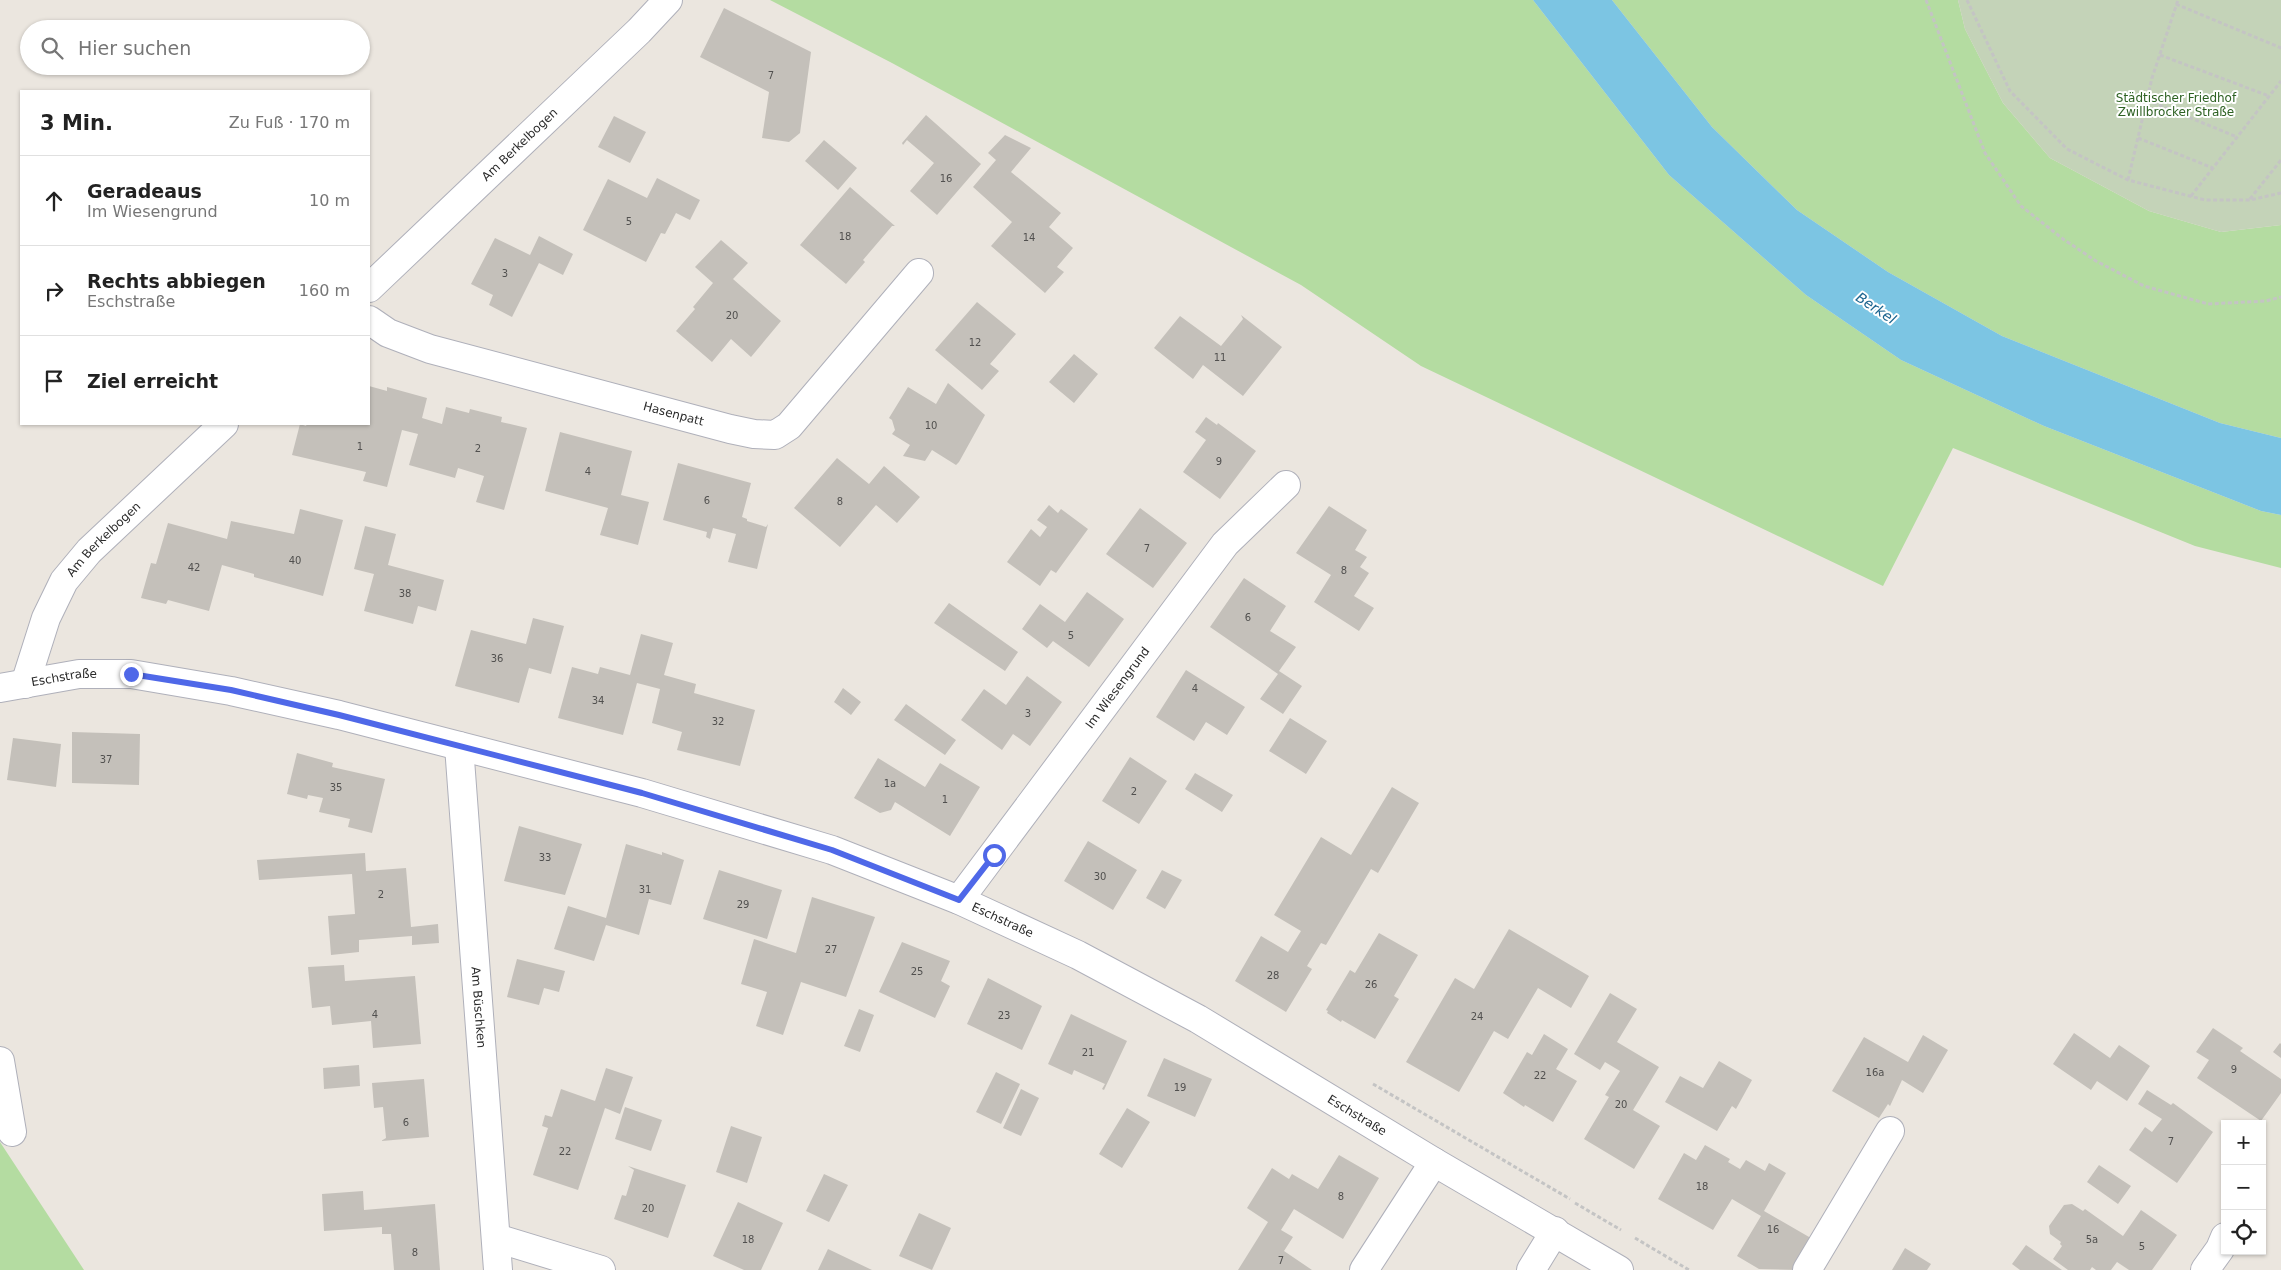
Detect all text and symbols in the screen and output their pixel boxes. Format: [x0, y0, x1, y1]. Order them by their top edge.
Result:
search box [20, 20, 370, 75]
icon: search [38, 34, 66, 62]
text: Hier suchen [78, 37, 191, 59]
house number: 7 [768, 70, 774, 81]
park label: Städtischer Friedhof Zwillbrocker Straße [2116, 91, 2237, 119]
street label: Am Berkelbogen [479, 105, 560, 184]
text: 3 Min. [40, 111, 113, 135]
text: Zu Fuß · 170 m [229, 113, 350, 132]
house number: 16 [940, 173, 952, 184]
text: Geradeaus [87, 180, 202, 202]
icon: ahead [40, 187, 68, 215]
text: 10 m [309, 191, 350, 210]
text: Im Wiesengrund [87, 202, 218, 221]
house number: 5 [626, 216, 632, 227]
house number: 18 [839, 231, 851, 242]
house number: 14 [1023, 232, 1035, 243]
house number: 3 [502, 268, 508, 279]
text: Rechts abbiegen [87, 270, 266, 292]
icon: right [40, 277, 68, 305]
text: 160 m [299, 281, 350, 300]
water label: Berkel [1853, 289, 1899, 327]
text: Eschstraße [87, 292, 175, 311]
house number: 20 [726, 310, 738, 321]
house number: 12 [969, 337, 981, 348]
house number: 11 [1214, 352, 1226, 363]
icon: arrive [40, 367, 68, 395]
text: Ziel erreicht [87, 370, 218, 392]
street label: Hasenpatt [642, 399, 706, 429]
house number: 10 [925, 420, 937, 431]
house number: 1 [357, 441, 363, 452]
house number: 2 [475, 443, 481, 454]
house number: 9 [1216, 456, 1222, 467]
house number: 4 [585, 466, 591, 477]
house number: 6 [704, 495, 710, 506]
house number: 8 [837, 496, 843, 507]
street label: Am Berkelbogen [64, 499, 143, 579]
house number: 7 [1144, 543, 1150, 554]
house number: 40 [289, 555, 301, 566]
house number: 42 [188, 562, 200, 573]
house number: 8 [1341, 565, 1347, 576]
house number: 38 [399, 588, 411, 599]
house number: 6 [1245, 612, 1251, 623]
house number: 5 [1068, 630, 1074, 641]
street label: Im Wiesengrund [1083, 644, 1153, 731]
house number: 36 [491, 653, 503, 664]
route end [120, 663, 143, 686]
street label: Eschstraße [30, 667, 97, 689]
house number: 4 [1192, 683, 1198, 694]
house number: 34 [592, 695, 604, 706]
house number: 3 [1025, 708, 1031, 719]
house number: 32 [712, 716, 724, 727]
house number: 37 [100, 754, 112, 765]
house number: 1a [884, 778, 896, 789]
house number: 35 [330, 782, 342, 793]
house number: 2 [1131, 786, 1137, 797]
house number: 1 [942, 794, 948, 805]
route start [983, 844, 1006, 867]
house number: 33 [539, 852, 551, 863]
house number: 30 [1094, 871, 1106, 882]
house number: 31 [639, 884, 651, 895]
house number: 2 [378, 889, 384, 900]
house number: 29 [737, 899, 749, 910]
street label: Eschstraße [970, 900, 1036, 940]
house number: 27 [825, 944, 837, 955]
street label: Am Büschken [468, 966, 488, 1048]
house number: 25 [911, 966, 923, 977]
house number: 28 [1267, 970, 1279, 981]
house number: 26 [1365, 979, 1377, 990]
house number: 4 [372, 1009, 378, 1020]
house number: 23 [998, 1010, 1010, 1021]
house number: 24 [1471, 1011, 1483, 1022]
house number: 21 [1082, 1047, 1094, 1058]
house number: 9 [2231, 1064, 2237, 1075]
house number: 16a [1866, 1067, 1884, 1078]
house number: 22 [1534, 1070, 1546, 1081]
house number: 19 [1174, 1082, 1186, 1093]
street label: Eschstraße [1325, 1092, 1389, 1138]
house number: 20 [1615, 1099, 1627, 1110]
house number: 6 [403, 1117, 409, 1128]
map controls [2221, 1120, 2266, 1255]
button: + [2221, 1120, 2266, 1165]
house number: 7 [2168, 1136, 2174, 1147]
house number: 22 [559, 1146, 571, 1157]
button: − [2221, 1165, 2266, 1210]
house number: 18 [1696, 1181, 1708, 1192]
house number: 8 [1338, 1191, 1344, 1202]
house number: 20 [642, 1203, 654, 1214]
button: locate [2221, 1210, 2266, 1255]
house number: 16 [1767, 1224, 1779, 1235]
house number: 18 [742, 1234, 754, 1245]
house number: 5a [2086, 1234, 2098, 1245]
house number: 5 [2139, 1241, 2145, 1252]
house number: 8 [412, 1247, 418, 1258]
house number: 7 [1278, 1255, 1284, 1266]

